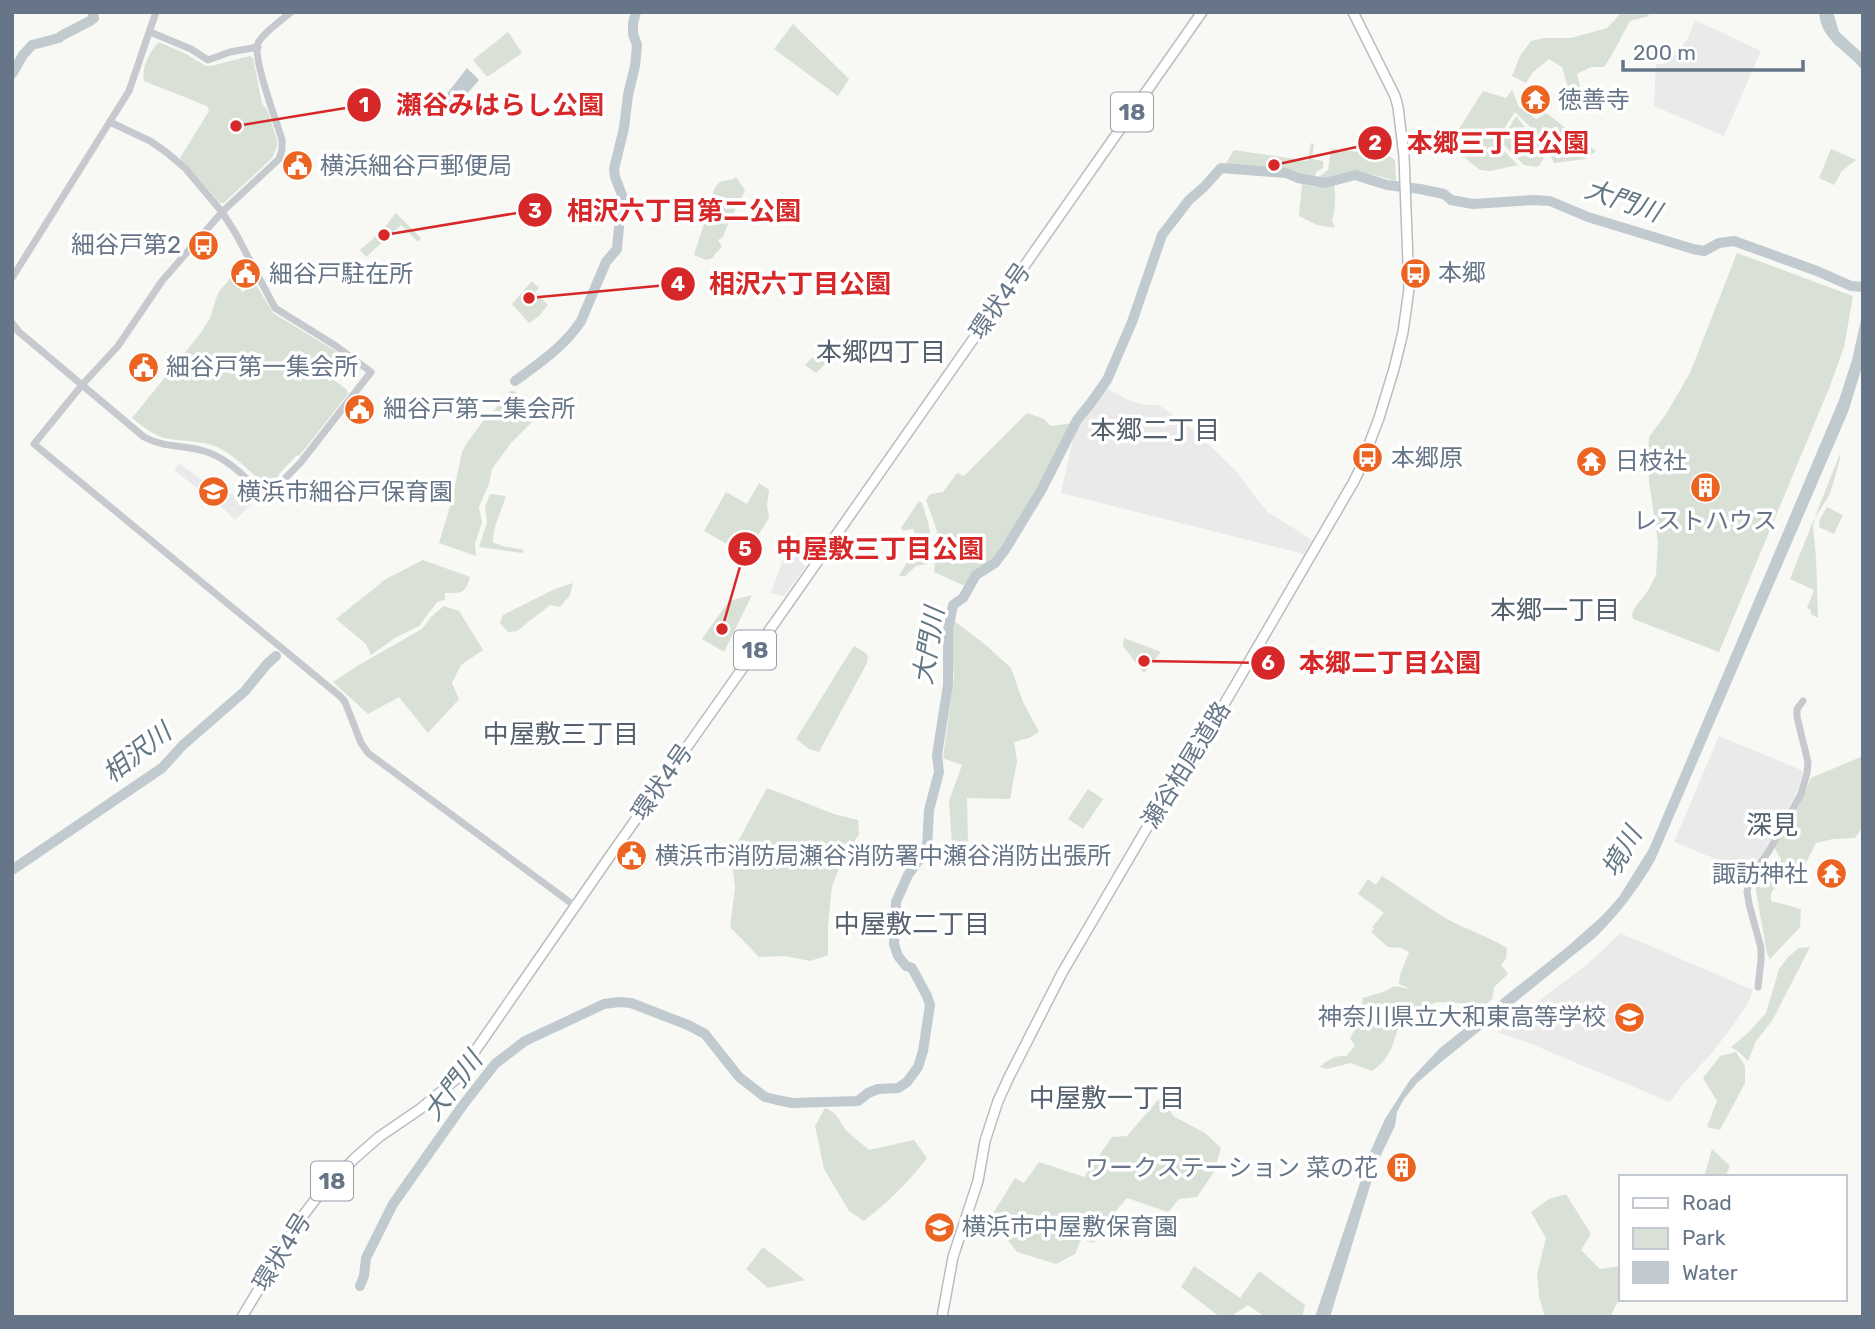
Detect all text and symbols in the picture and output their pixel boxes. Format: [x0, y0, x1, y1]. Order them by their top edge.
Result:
scale bar [1623, 28, 1803, 72]
text: 200 m [1633, 40, 1696, 65]
callout: 瀬谷みはらし公園 [347, 82, 618, 129]
temple icon: 徳善寺 [1518, 83, 1552, 117]
place label: 徳善寺 [1558, 86, 1630, 114]
text: 瀬谷みはらし公園 [396, 90, 604, 121]
text: 1 [359, 92, 369, 117]
road number: 18 [1111, 92, 1153, 132]
callout: 本郷三丁目公園 [1358, 119, 1603, 166]
text: 本郷三丁目公園 [1407, 128, 1589, 159]
text: 2 [1368, 130, 1382, 155]
public building icon: 横浜細谷戸郵便局 [280, 149, 314, 183]
place label: 横浜細谷戸郵便局 [320, 152, 512, 180]
water label: 大門川 [1581, 174, 1668, 229]
callout: 相沢六丁目第二公園 [518, 187, 815, 234]
text: 相沢六丁目第二公園 [567, 196, 801, 227]
text: 3 [528, 198, 542, 223]
bus stop icon: 細谷戸第2 [187, 228, 221, 262]
place label: 細谷戸第2 [71, 231, 181, 259]
bus stop icon: 本郷 [1398, 256, 1432, 290]
public building icon: 細谷戸駐在所 [229, 257, 263, 291]
street label: 環状4号 [964, 257, 1036, 345]
place label: 本郷 [1438, 259, 1486, 287]
place label: 細谷戸駐在所 [269, 260, 413, 288]
callout: 相沢六丁目公園 [660, 260, 905, 307]
text: 相沢六丁目公園 [709, 269, 891, 300]
text: 4 [671, 271, 685, 296]
district label: 本郷四丁目 [816, 337, 946, 368]
public building icon: 細谷戸第一集会所 [126, 350, 160, 384]
place label: 細谷戸第一集会所 [166, 353, 358, 381]
public building icon: 細谷戸第二集会所 [343, 392, 377, 426]
place label: 細谷戸第二集会所 [383, 395, 575, 423]
district label: 本郷二丁目 [1090, 415, 1220, 446]
bus stop icon: 本郷原 [1351, 441, 1385, 475]
place label: 本郷原 [1391, 444, 1463, 472]
temple icon: 日枝社 [1575, 444, 1609, 478]
place label: 日枝社 [1615, 447, 1687, 475]
building icon: レストハウス [1688, 470, 1722, 504]
school or university icon: 横浜市細谷戸保育園 [197, 475, 231, 509]
place label: 横浜市細谷戸保育園 [237, 478, 453, 506]
place label: レストハウス [1633, 507, 1777, 535]
callout: 中屋敷三丁目公園 [727, 525, 998, 572]
text: 中屋敷三丁目公園 [776, 534, 984, 565]
text: 5 [738, 536, 752, 561]
district label: 本郷一丁目 [1490, 595, 1620, 626]
water label: 大門川 [908, 602, 951, 687]
road number: 18 [734, 630, 776, 670]
callout: 本郷二丁目公園 [1250, 639, 1495, 686]
text: 本郷二丁目公園 [1299, 648, 1481, 679]
text: 6 [1261, 650, 1275, 675]
street label: 瀬谷柏尾道路 [1136, 697, 1236, 833]
water label: 相沢川 [97, 715, 180, 789]
district label: 中屋敷三丁目 [483, 719, 639, 750]
street label: 環状4号 [626, 738, 698, 826]
district label: 深見 [1746, 810, 1798, 841]
water label: 境川 [1596, 819, 1650, 882]
public building icon: 横浜市消防局瀬谷消防署中瀬谷消防出張所 [615, 839, 649, 873]
place label: 横浜市消防局瀬谷消防署中瀬谷消防出張所 [655, 842, 1111, 870]
temple icon: 諏訪神社 [1814, 857, 1848, 891]
place label: 諏訪神社 [1712, 860, 1808, 888]
district label: 中屋敷二丁目 [834, 909, 990, 940]
school or university icon: 神奈川県立大和東高等学校 [1612, 1000, 1646, 1034]
place label: 神奈川県立大和東高等学校 [1318, 1003, 1606, 1031]
water label: 大門川 [417, 1043, 491, 1126]
district label: 中屋敷一丁目 [1029, 1083, 1185, 1114]
building icon: ワークステーション 菜の花 [1384, 1151, 1418, 1185]
place label: ワークステーション 菜の花 [1085, 1154, 1378, 1182]
road number: 18 [311, 1162, 353, 1200]
legend [1619, 1175, 1847, 1301]
text: Road [1682, 1190, 1732, 1215]
street label: 環状4号 [247, 1208, 317, 1296]
school or university icon: 横浜市中屋敷保育園 [922, 1210, 956, 1244]
place label: 横浜市中屋敷保育園 [962, 1213, 1178, 1241]
text: Park [1682, 1225, 1726, 1250]
text: Water [1682, 1260, 1738, 1285]

